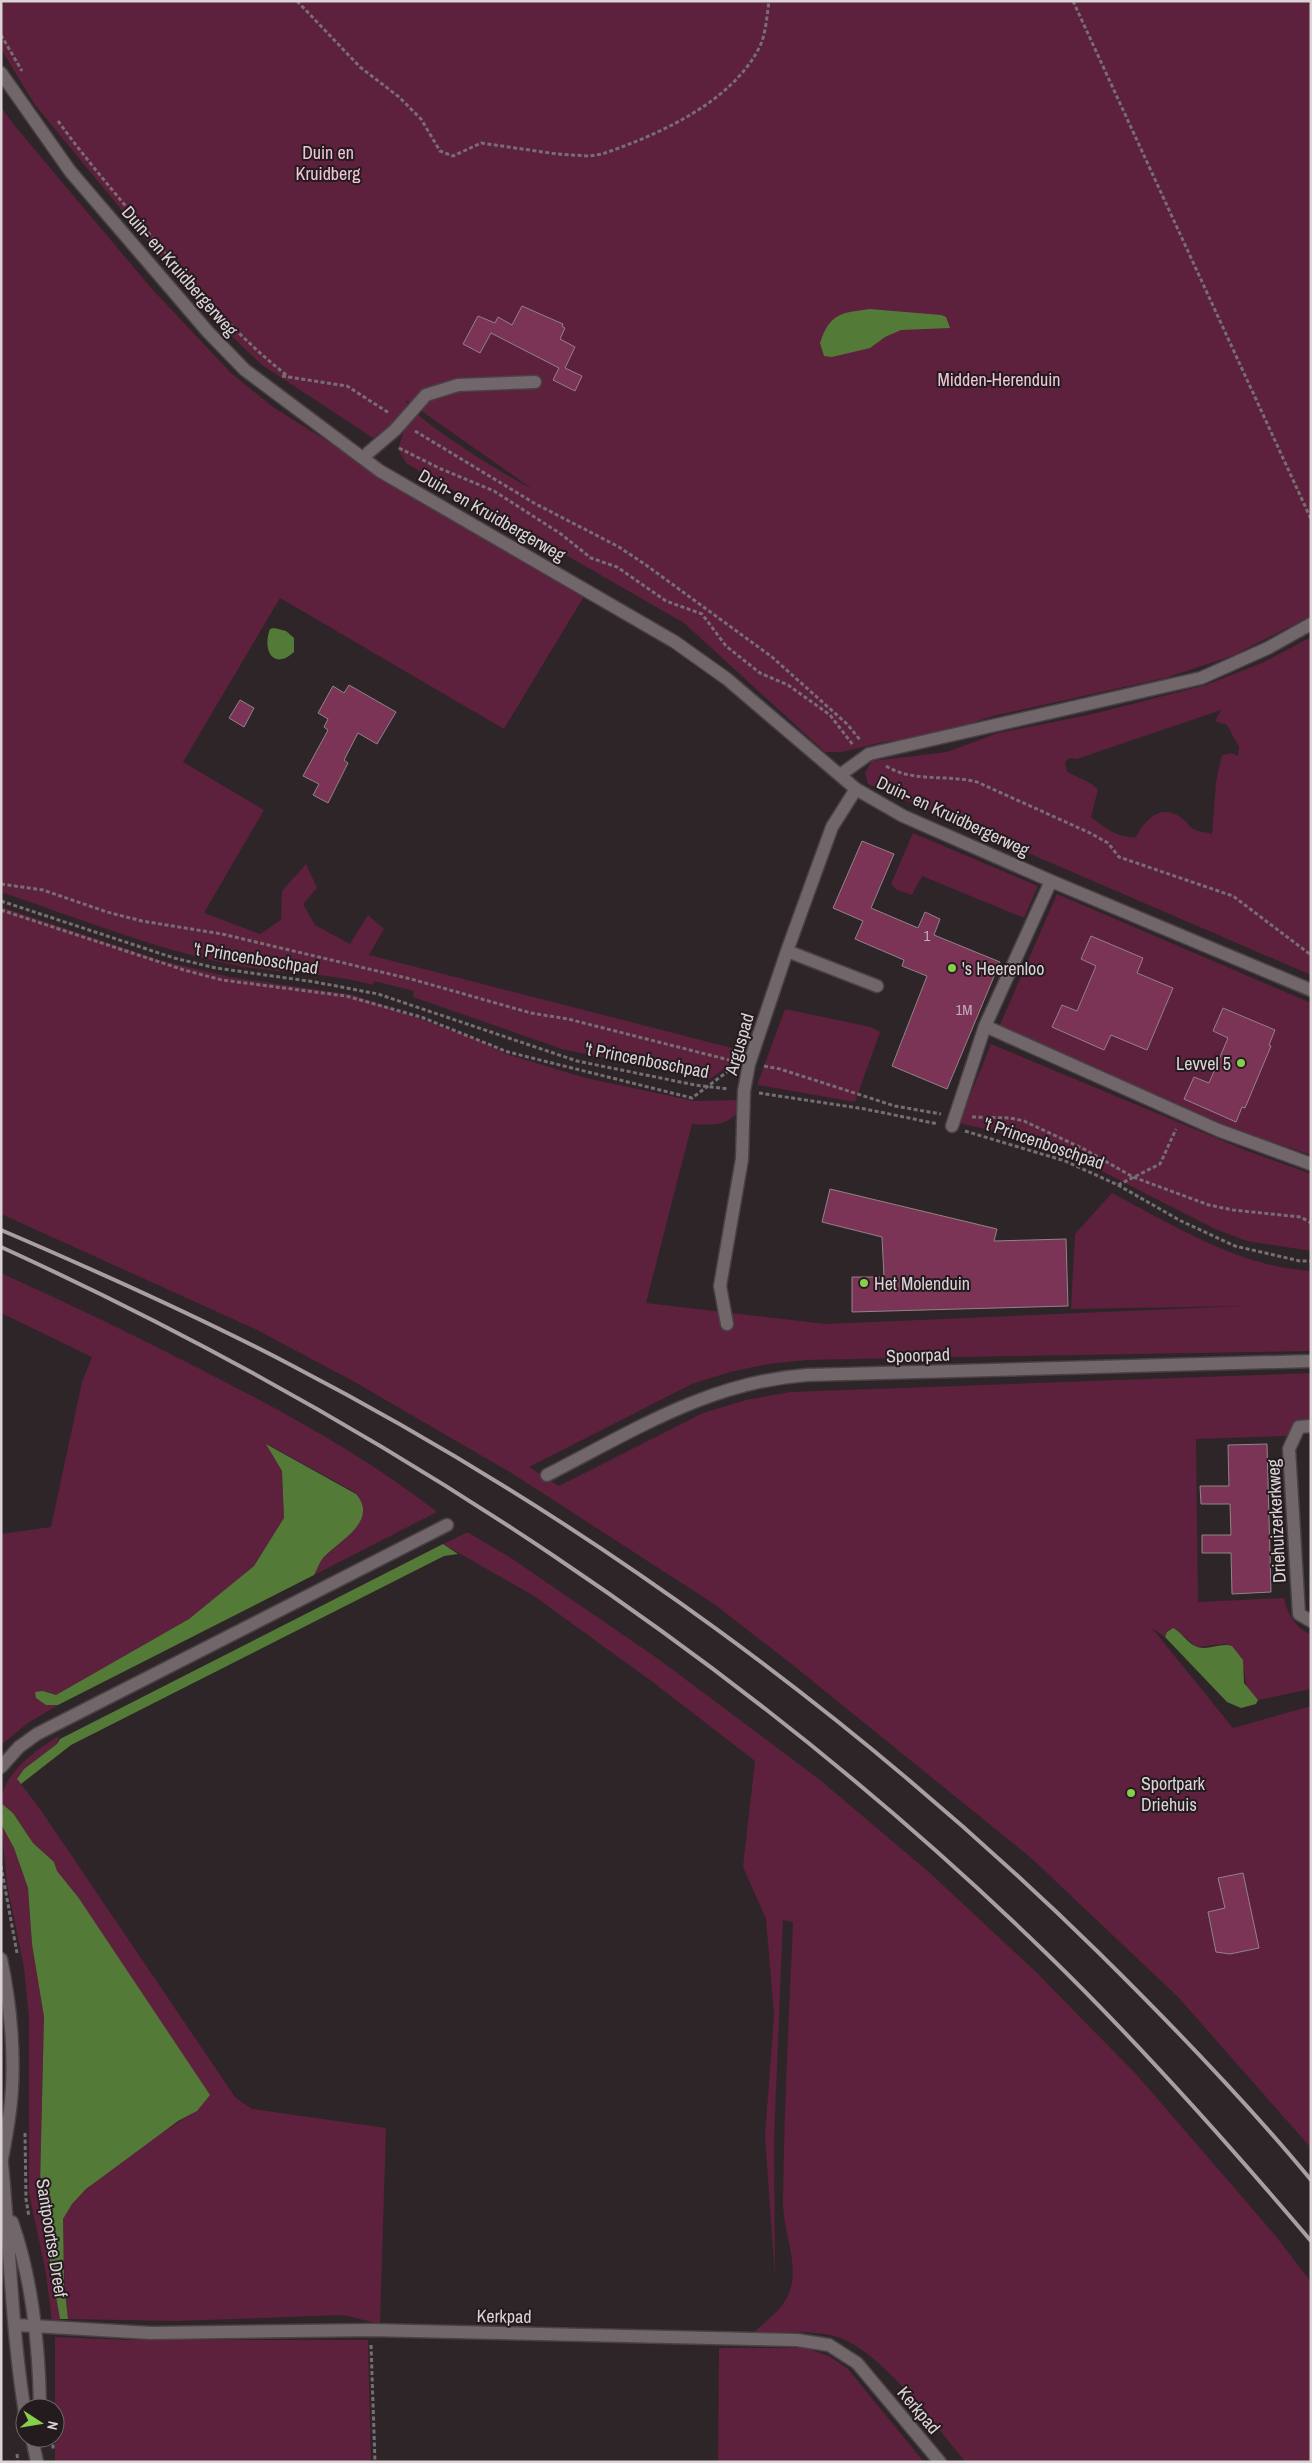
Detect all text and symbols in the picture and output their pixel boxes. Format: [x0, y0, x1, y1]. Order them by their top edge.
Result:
park label: Duin en Kruidberg [296, 140, 361, 186]
street label: Duin- en Kruidbergerweg [116, 200, 244, 342]
park label: Midden-Herenduin [937, 367, 1061, 392]
street label: Duin- en Kruidbergerweg [414, 463, 571, 568]
street label: Duin- en Kruidbergerweg [873, 770, 1034, 863]
house number: 1 [924, 925, 931, 946]
street label: 't Princenboschpad [192, 936, 320, 980]
place label: 's Heerenloo [962, 956, 1044, 981]
marker: 's Heerenloo [946, 962, 958, 974]
house number: 1M [955, 999, 973, 1020]
street label: Arguspad [718, 1010, 760, 1079]
street label: 't Princenboschpad [583, 1036, 711, 1084]
place label: Levvel 5 [1176, 1051, 1231, 1076]
marker: Levvel 5 [1235, 1057, 1247, 1069]
street label: 't Princenboschpad [980, 1111, 1108, 1175]
place label: Het Molenduin [874, 1271, 970, 1296]
marker: Het Molenduin [858, 1277, 870, 1289]
street label: Spoorpad [886, 1341, 950, 1369]
street label: Driehuizerkerkweg [1260, 1458, 1292, 1583]
place label: Sportpark Driehuis [1141, 1771, 1206, 1817]
marker: Sportpark Driehuis [1125, 1787, 1137, 1799]
street label: Santpoortse Dreef [30, 2177, 74, 2300]
street label: Kerkpad [476, 2303, 532, 2329]
street label: Kerkpad [892, 2381, 946, 2439]
north arrow [15, 2398, 65, 2448]
text: N [43, 2420, 62, 2432]

